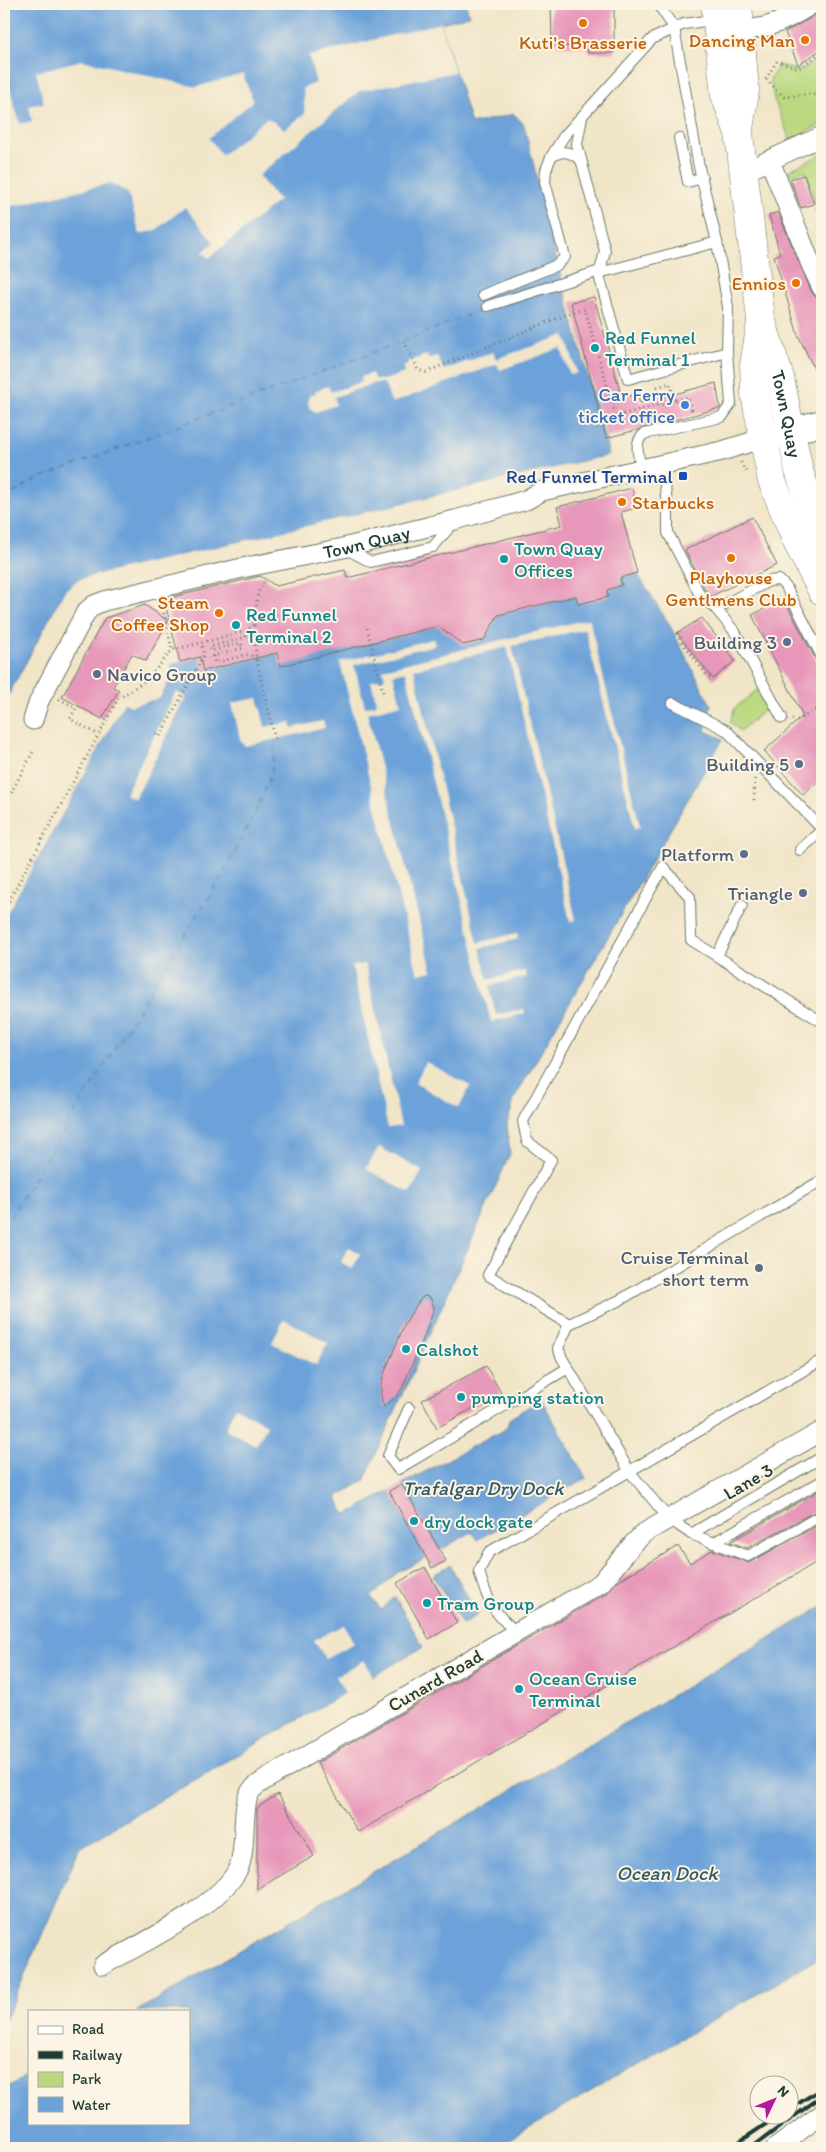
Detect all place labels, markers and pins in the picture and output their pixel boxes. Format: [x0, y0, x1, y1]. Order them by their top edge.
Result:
marker: Kuti's Brasserie [577, 17, 589, 29]
place label: Dancing Man [689, 29, 795, 52]
place label: Kuti's Brasserie [519, 31, 647, 54]
marker: Dancing Man [799, 34, 811, 46]
place label: Ennios [732, 272, 786, 295]
marker: Ennios [790, 277, 802, 289]
place label: Red Funnel Terminal 1 [605, 326, 696, 371]
marker: Red Funnel Terminal 1 [589, 342, 601, 354]
place label: Car Ferry ticket office [578, 383, 675, 428]
marker: Car Ferry ticket office [679, 399, 691, 411]
place label: Red Funnel Terminal [506, 465, 674, 488]
marker: Red Funnel Terminal [677, 470, 689, 482]
place label: Starbucks [632, 491, 714, 514]
marker: Starbucks [616, 496, 628, 508]
place label: Town Quay Offices [514, 537, 603, 582]
marker: Playhouse Gentlmens Club [725, 552, 737, 564]
marker: Town Quay Offices [498, 553, 510, 565]
place label: Playhouse Gentlmens Club [665, 566, 797, 611]
place label: Steam Coffee Shop [111, 591, 210, 636]
place label: Red Funnel Terminal 2 [246, 603, 337, 648]
marker: Steam Coffee Shop [213, 607, 225, 619]
marker: Red Funnel Terminal 2 [230, 619, 242, 631]
place label: Building 3 [694, 631, 777, 654]
marker: Building 3 [781, 636, 793, 648]
place label: Navico Group [107, 663, 217, 686]
marker: Navico Group [91, 668, 103, 680]
place label: Building 5 [706, 753, 789, 776]
marker: Building 5 [793, 758, 805, 770]
place label: Platform [661, 843, 735, 866]
marker: Platform [738, 848, 750, 860]
place label: Triangle [728, 882, 793, 905]
marker: Triangle [797, 887, 809, 899]
place label: Cruise Terminal short term [621, 1246, 750, 1291]
marker: Cruise Terminal short term [753, 1262, 765, 1274]
place label: Calshot [416, 1338, 479, 1361]
marker: Calshot [400, 1343, 412, 1355]
place label: pumping station [471, 1386, 605, 1409]
marker: pumping station [455, 1391, 467, 1403]
place label: dry dock gate [424, 1510, 533, 1533]
marker: dry dock gate [408, 1515, 420, 1527]
place label: Tram Group [437, 1592, 534, 1615]
marker: Tram Group [421, 1597, 433, 1609]
place label: Ocean Cruise Terminal [529, 1667, 637, 1712]
marker: Ocean Cruise Terminal [513, 1683, 525, 1695]

